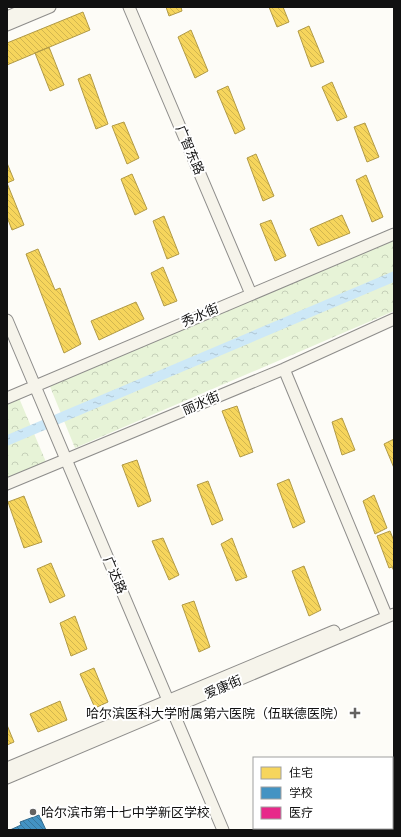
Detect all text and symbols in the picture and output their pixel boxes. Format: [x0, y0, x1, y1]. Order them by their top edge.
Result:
street label: 广智东路 [173, 123, 207, 177]
street label: 秀水街 [179, 300, 221, 330]
street label: 丽水街 [180, 388, 222, 418]
street label: 广达路 [100, 554, 130, 596]
street label: 爱康街 [202, 672, 244, 702]
place label: 哈尔滨医科大学附属第六医院（伍联德医院） [86, 706, 346, 721]
marker: 哈尔滨医科大学附属第六医院（伍联德医院） [349, 707, 361, 719]
legend [253, 757, 393, 829]
text: 住宅 [289, 766, 313, 780]
text: 学校 [289, 786, 313, 800]
place label: 哈尔滨市第十七中学新区学校 [41, 805, 210, 820]
text: 医疗 [289, 806, 313, 820]
marker: 哈尔滨市第十七中学新区学校 [28, 807, 38, 817]

